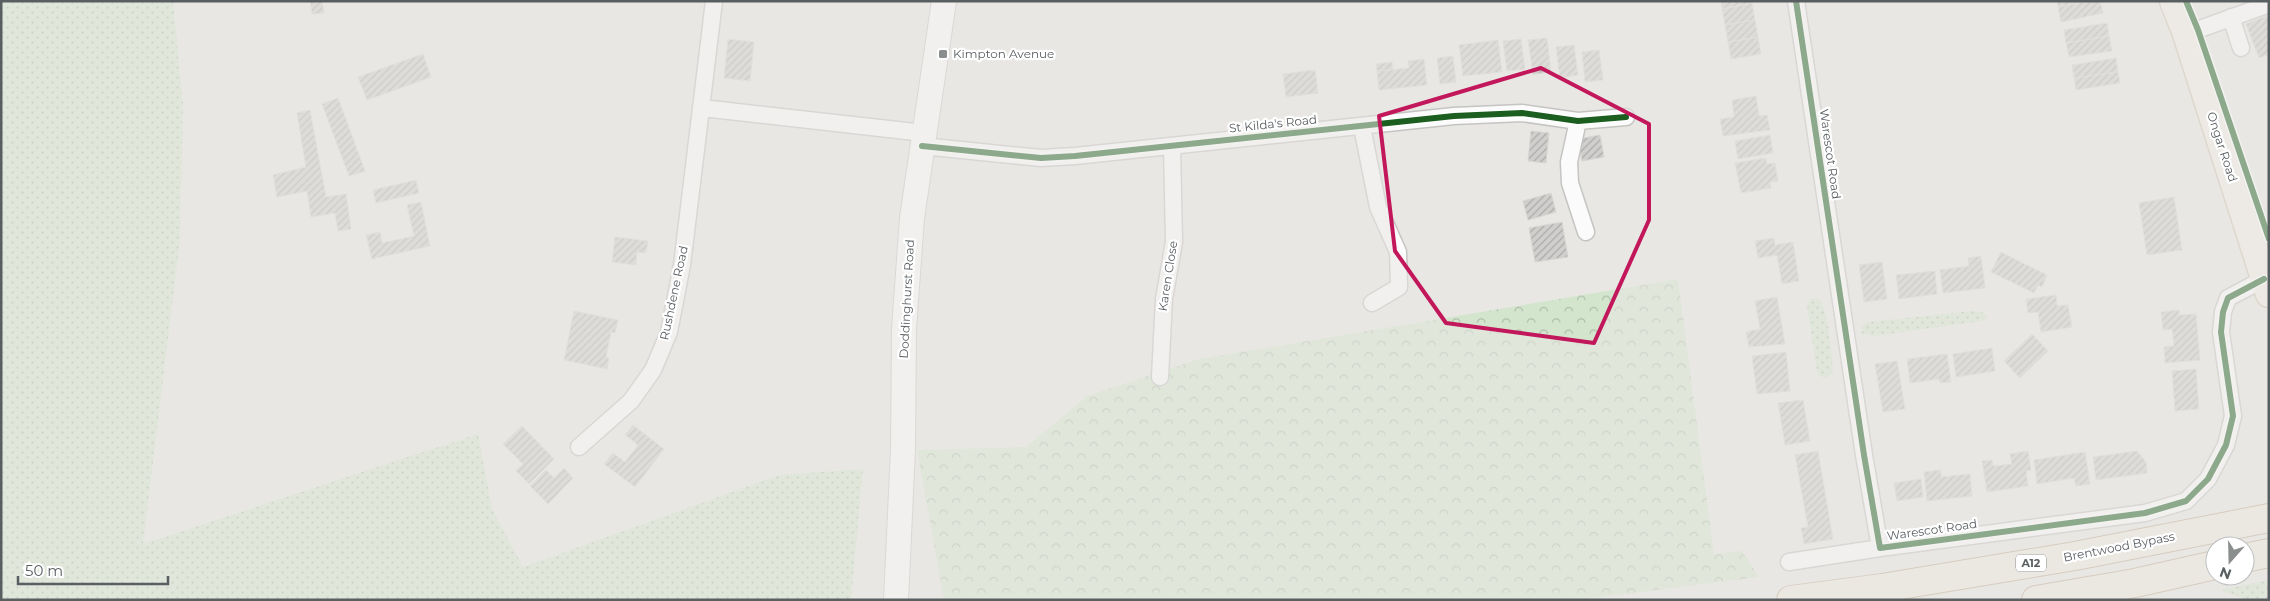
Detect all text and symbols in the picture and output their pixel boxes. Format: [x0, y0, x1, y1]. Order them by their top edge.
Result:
place label: Kimpton Avenue [953, 46, 1054, 61]
marker: Kimpton Avenue [937, 48, 949, 60]
street label: Warescot Road [1817, 108, 1844, 200]
street label: Ongar Road [2204, 110, 2241, 184]
street label: St Kilda's Road [1228, 111, 1318, 136]
street label: Doddinghurst Road [896, 239, 917, 359]
street label: Karen Close [1155, 240, 1180, 312]
street label: Rushdene Road [656, 244, 691, 341]
street label: Warescot Road [1886, 516, 1978, 543]
street label: Brentwood Bypass [2062, 528, 2176, 565]
north arrow [2205, 536, 2255, 586]
scale bar [18, 554, 168, 586]
road number: A12 [2016, 554, 2046, 572]
text: 50 m [25, 561, 63, 580]
text: N [2217, 563, 2234, 584]

